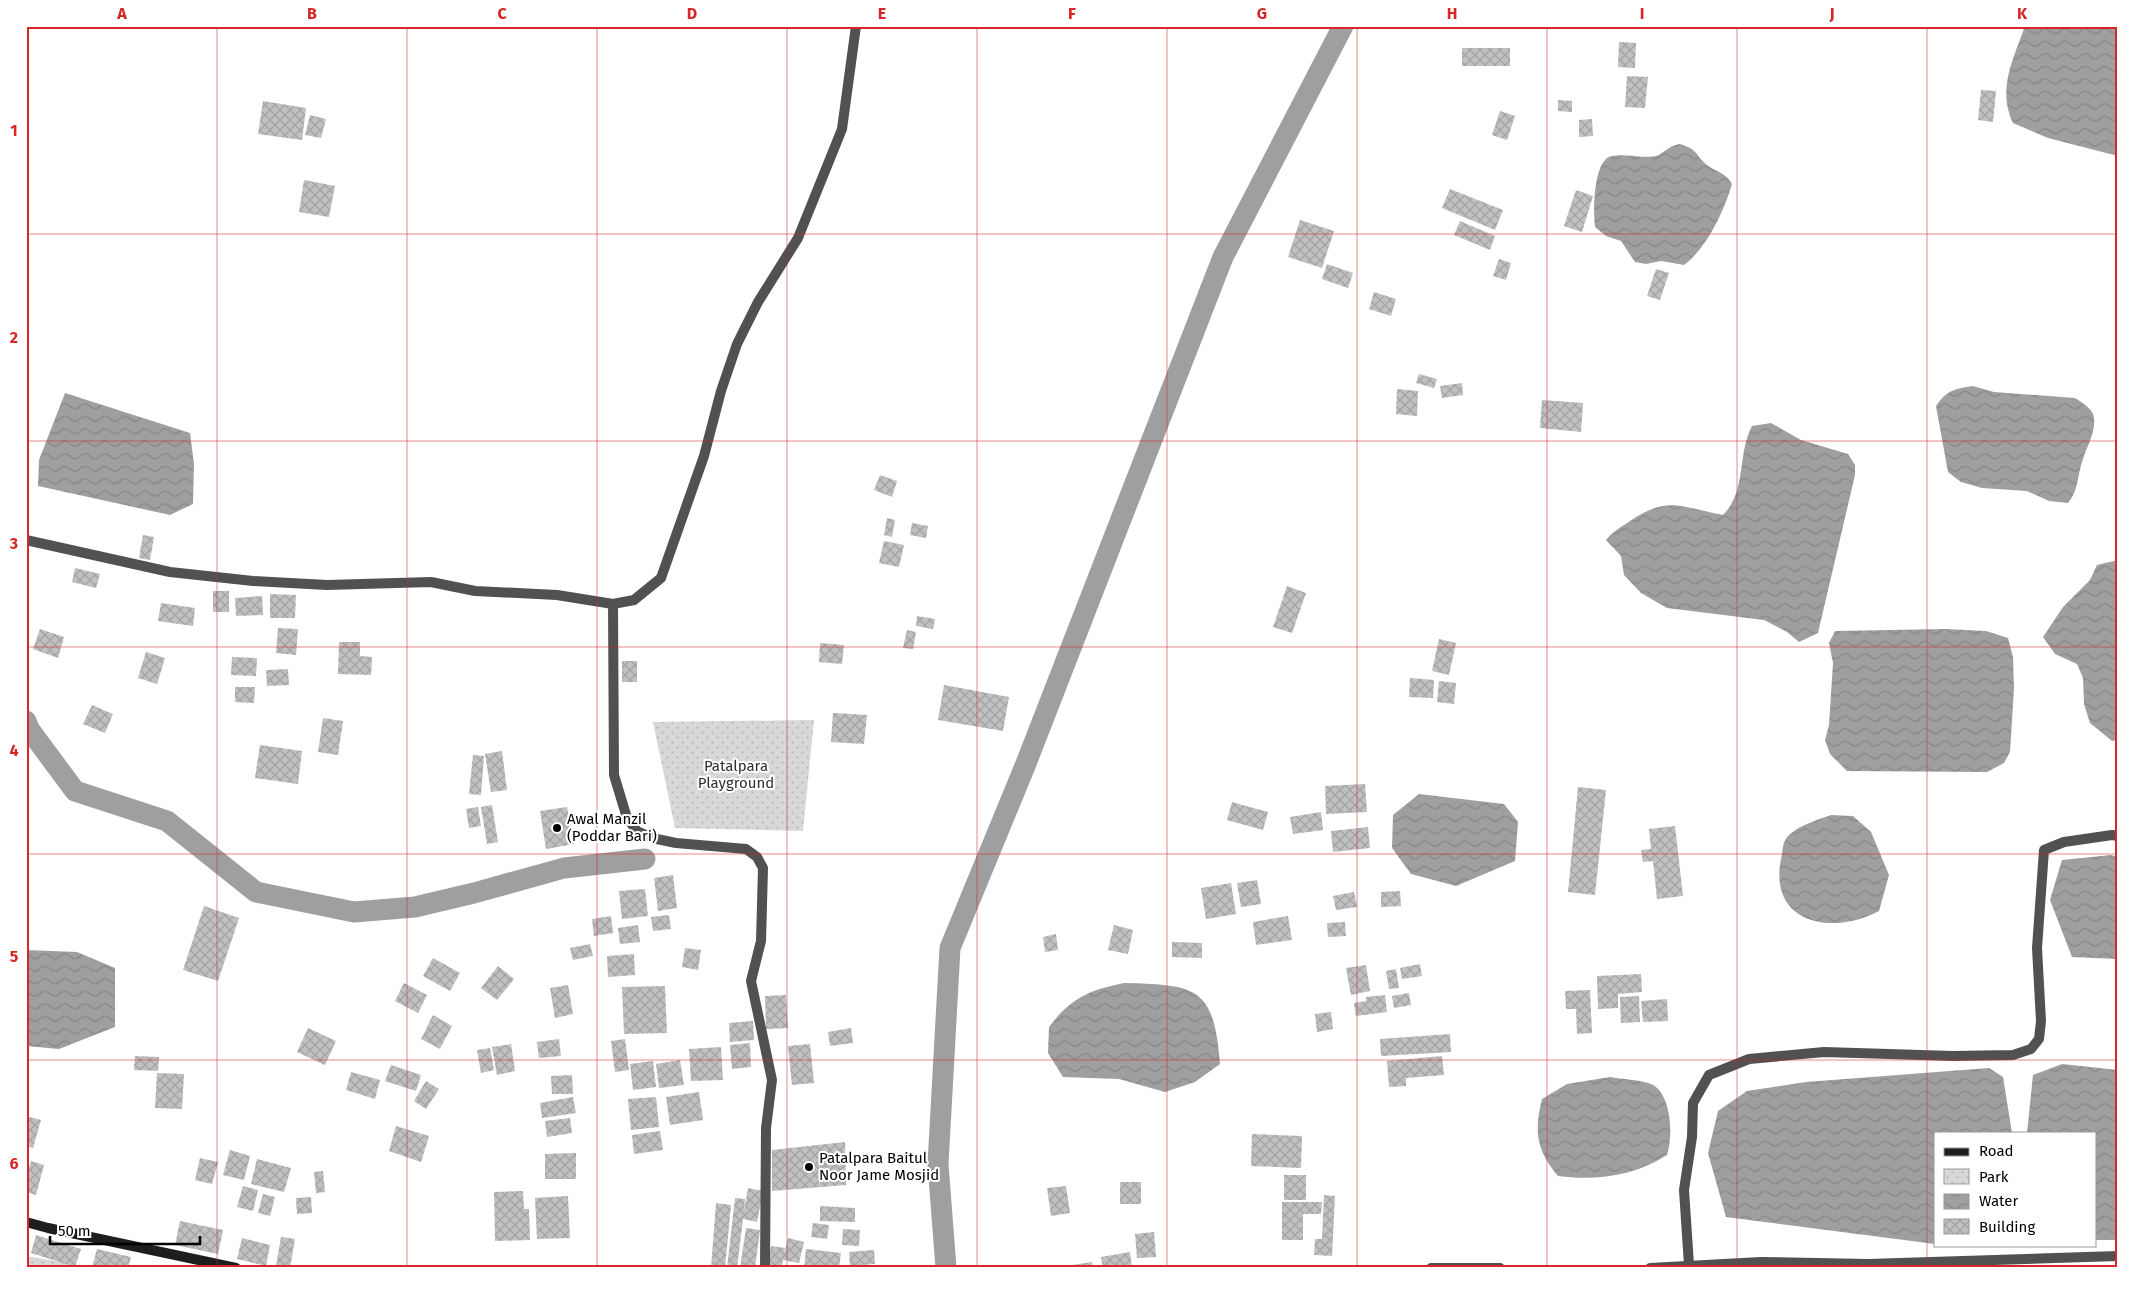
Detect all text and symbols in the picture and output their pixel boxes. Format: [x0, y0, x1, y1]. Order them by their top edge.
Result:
text: A [116, 4, 127, 23]
text: B [307, 4, 317, 23]
text: C [497, 4, 507, 23]
text: D [687, 4, 697, 23]
text: E [878, 4, 886, 23]
text: F [1068, 4, 1076, 23]
text: G [1257, 4, 1267, 23]
text: H [1447, 4, 1457, 23]
text: I [1640, 4, 1644, 23]
text: J [1828, 4, 1835, 23]
text: K [2017, 4, 2028, 23]
text: 1 [10, 121, 18, 140]
text: 2 [10, 328, 18, 347]
text: 3 [9, 534, 18, 553]
text: 4 [9, 741, 19, 760]
park label: Patalpara Playground [698, 757, 774, 792]
place label: Awal Manzil (Poddar Bari) [567, 810, 657, 845]
marker: Awal Manzil (Poddar Bari) [551, 822, 563, 834]
text: 5 [10, 947, 19, 966]
legend [1934, 1132, 2096, 1246]
text: Road [1979, 1142, 2014, 1160]
place label: Patalpara Baitul Noor Jame Mosjid [819, 1149, 939, 1184]
text: 6 [9, 1154, 19, 1173]
marker: Patalpara Baitul Noor Jame Mosjid [803, 1161, 815, 1173]
text: Park [1979, 1168, 2009, 1186]
text: Water [1979, 1192, 2018, 1210]
scale bar [50, 1214, 200, 1246]
text: Building [1979, 1218, 2035, 1236]
text: 50 m [58, 1222, 91, 1240]

